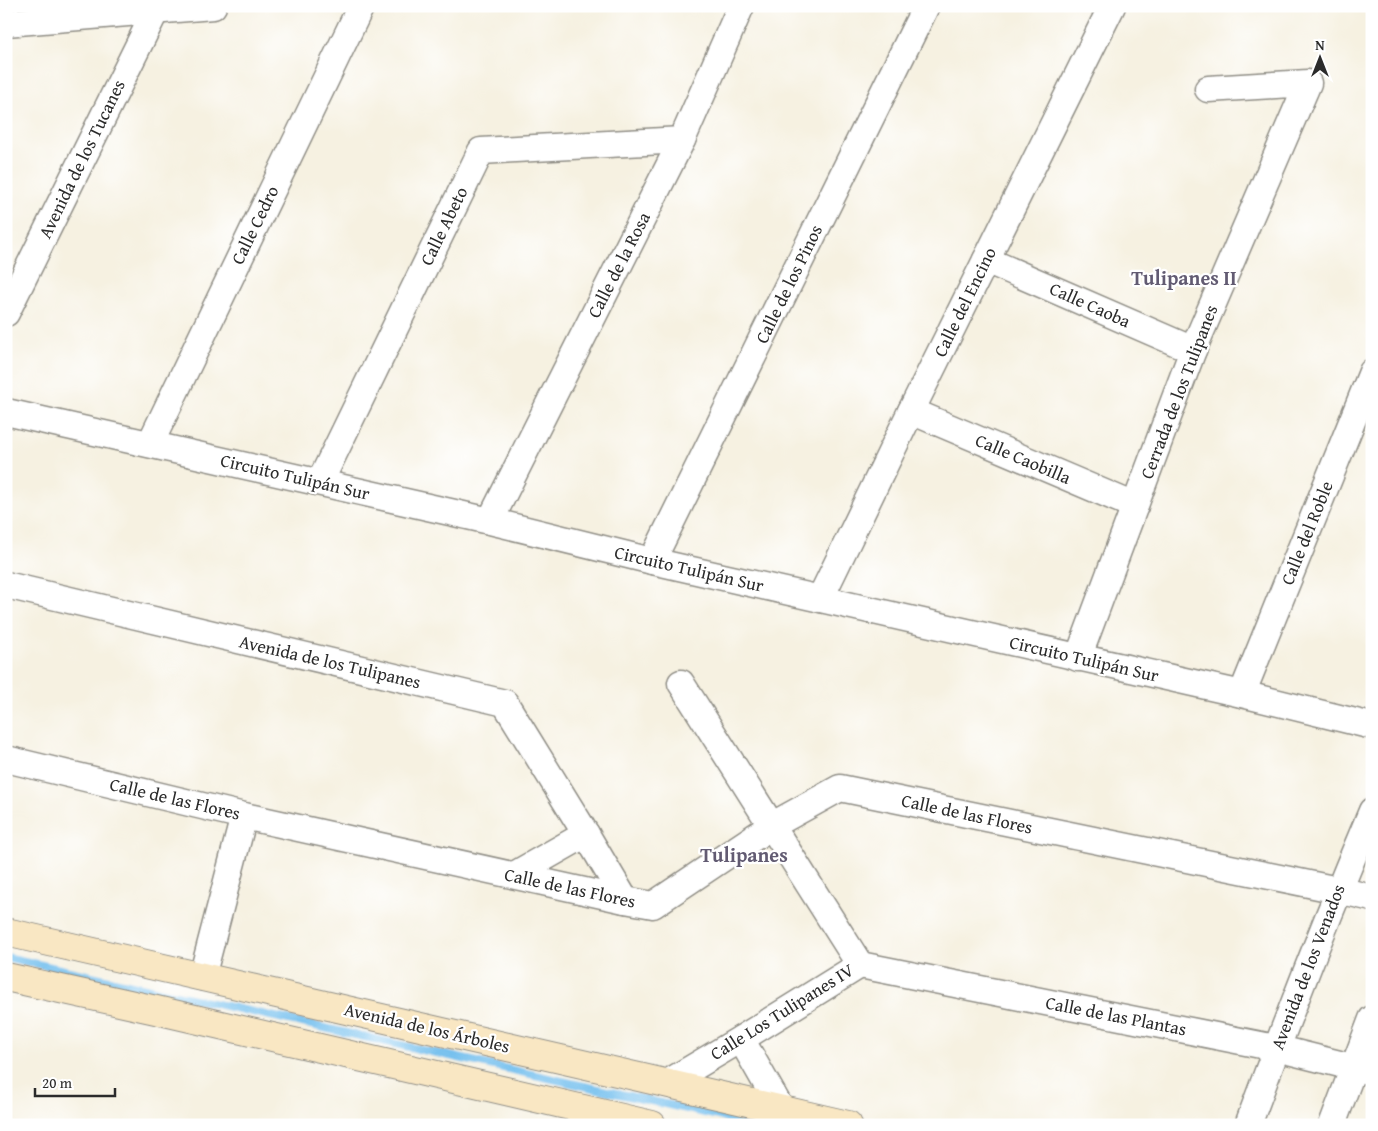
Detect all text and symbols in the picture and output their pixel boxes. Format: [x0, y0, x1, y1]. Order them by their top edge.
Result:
north arrow [1296, 32, 1346, 82]
text: N [1315, 35, 1325, 55]
street label: Avenida de los Tucanes [31, 75, 132, 243]
street label: Calle Cedro [224, 181, 285, 269]
street label: Calle Abeto [413, 182, 474, 270]
street label: Calle de la Rosa [580, 207, 657, 322]
street label: Calle de los Pinos [748, 220, 829, 348]
street label: Calle del Encino [926, 242, 1003, 361]
district label: Tulipanes II [1131, 263, 1237, 292]
street label: Calle Caoba [1045, 275, 1135, 335]
street label: Cerrada de los Tulipanes [1133, 301, 1224, 483]
street label: Calle Caobilla [971, 426, 1076, 491]
street label: Circuito Tulipán Sur [218, 446, 373, 507]
street label: Calle del Roble [1273, 477, 1340, 589]
street label: Circuito Tulipán Sur [612, 538, 767, 599]
street label: Avenida de los Tulipanes [237, 627, 424, 696]
street label: Circuito Tulipán Sur [1007, 628, 1162, 689]
street label: Calle de las Flores [107, 770, 243, 827]
street label: Calle de las Flores [899, 786, 1035, 841]
district label: Tulipanes [700, 840, 788, 869]
street label: Calle de las Flores [502, 860, 638, 915]
street label: Avenida de los Venados [1264, 880, 1352, 1054]
street label: Calle Los Tulipanes IV [705, 956, 859, 1067]
street label: Calle de las Plantas [1043, 989, 1189, 1042]
street label: Avenida de los Árboles [342, 995, 513, 1060]
scale bar [35, 1066, 115, 1098]
text: 20 m [42, 1072, 73, 1093]

